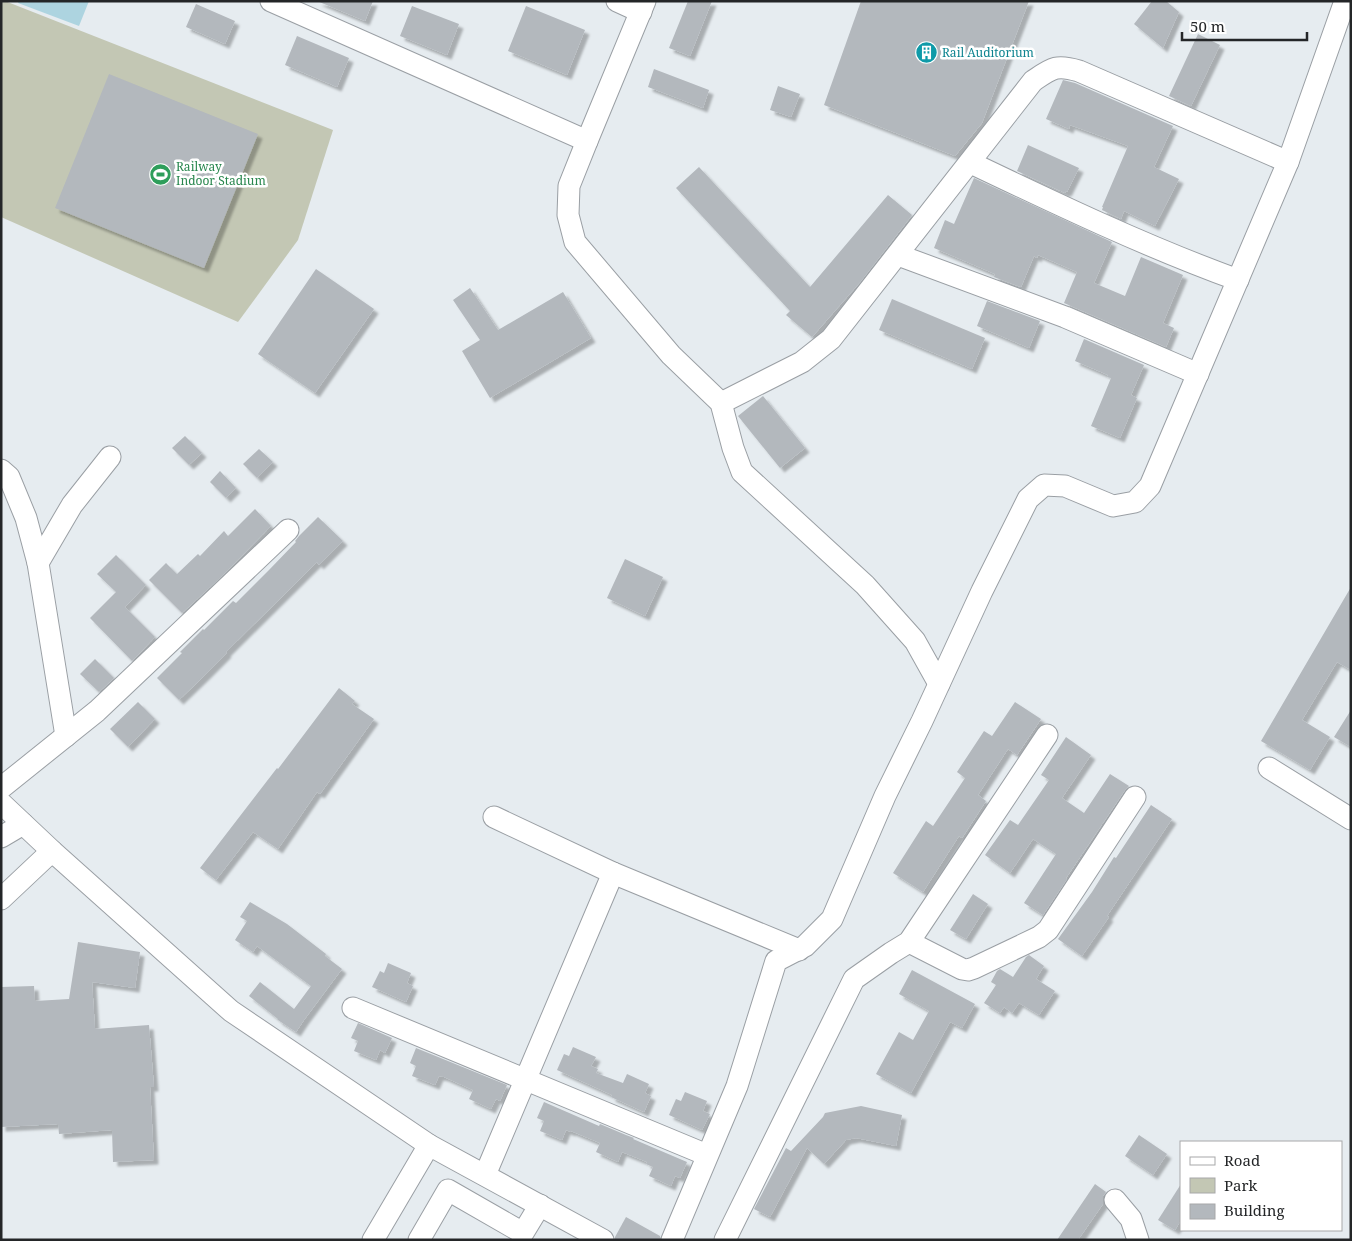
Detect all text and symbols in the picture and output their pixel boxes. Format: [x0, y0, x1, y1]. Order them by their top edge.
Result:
scale bar [1182, 10, 1307, 42]
text: 50 m [1190, 16, 1225, 36]
building icon: Rail Auditorium [914, 41, 938, 65]
place label: Rail Auditorium [942, 44, 1034, 61]
place label: Railway Indoor Stadium [176, 158, 266, 189]
sports icon: Railway Indoor Stadium [148, 162, 172, 186]
legend [1180, 1141, 1342, 1231]
text: Road [1224, 1150, 1260, 1170]
text: Park [1224, 1175, 1258, 1195]
text: Building [1224, 1200, 1285, 1220]

